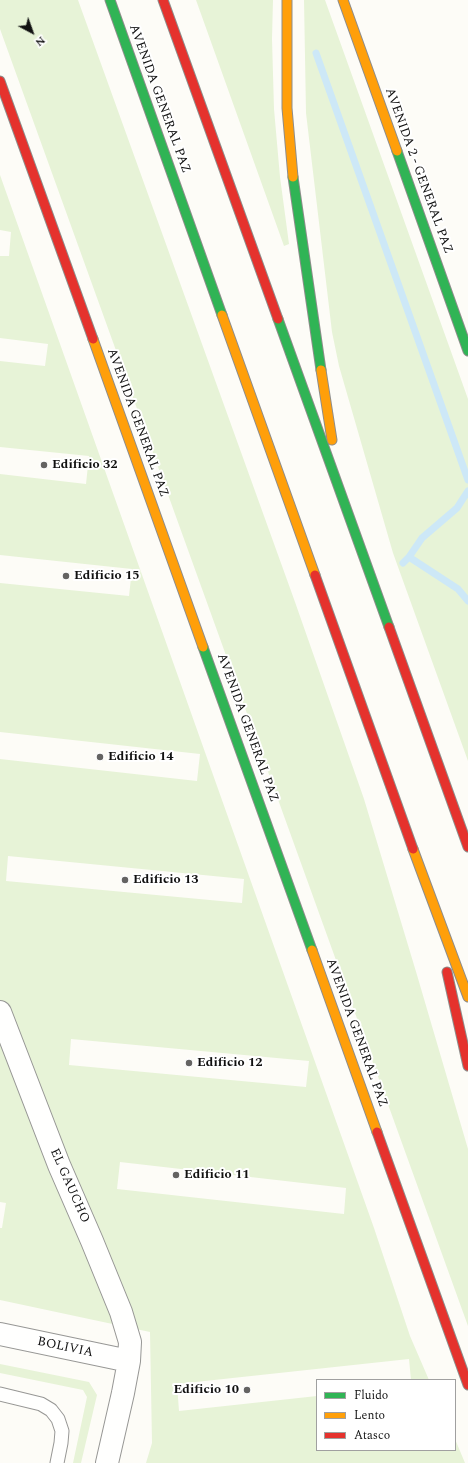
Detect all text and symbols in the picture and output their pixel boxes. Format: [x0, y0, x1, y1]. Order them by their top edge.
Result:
north arrow [12, 12, 52, 52]
street label: AVENIDA GENERAL PAZ [125, 22, 193, 176]
text: N [31, 32, 49, 51]
street label: AVENIDA 2 - GENERAL PAZ [381, 86, 455, 256]
street label: AVENIDA GENERAL PAZ [103, 346, 171, 500]
place label: Edificio 32 [52, 457, 117, 473]
marker: Edificio 32 [39, 460, 49, 470]
place label: Edificio 15 [74, 568, 139, 584]
marker: Edificio 15 [61, 571, 71, 581]
street label: AVENIDA GENERAL PAZ [213, 651, 281, 805]
place label: Edificio 14 [108, 749, 173, 765]
marker: Edificio 14 [95, 752, 105, 762]
place label: Edificio 13 [133, 872, 198, 888]
marker: Edificio 13 [120, 875, 130, 885]
street label: AVENIDA GENERAL PAZ [322, 956, 390, 1110]
place label: Edificio 12 [197, 1055, 262, 1071]
marker: Edificio 12 [184, 1058, 194, 1068]
street label: EL GAUCHO [46, 1146, 92, 1226]
place label: Edificio 11 [184, 1167, 249, 1183]
marker: Edificio 11 [171, 1170, 181, 1180]
street label: BOLIVIA [36, 1334, 94, 1362]
legend [316, 1379, 456, 1451]
place label: Edificio 10 [174, 1382, 239, 1398]
marker: Edificio 10 [242, 1385, 252, 1395]
text: Fluido [354, 1386, 388, 1405]
text: Lento [354, 1406, 385, 1425]
text: Atasco [354, 1426, 390, 1445]

